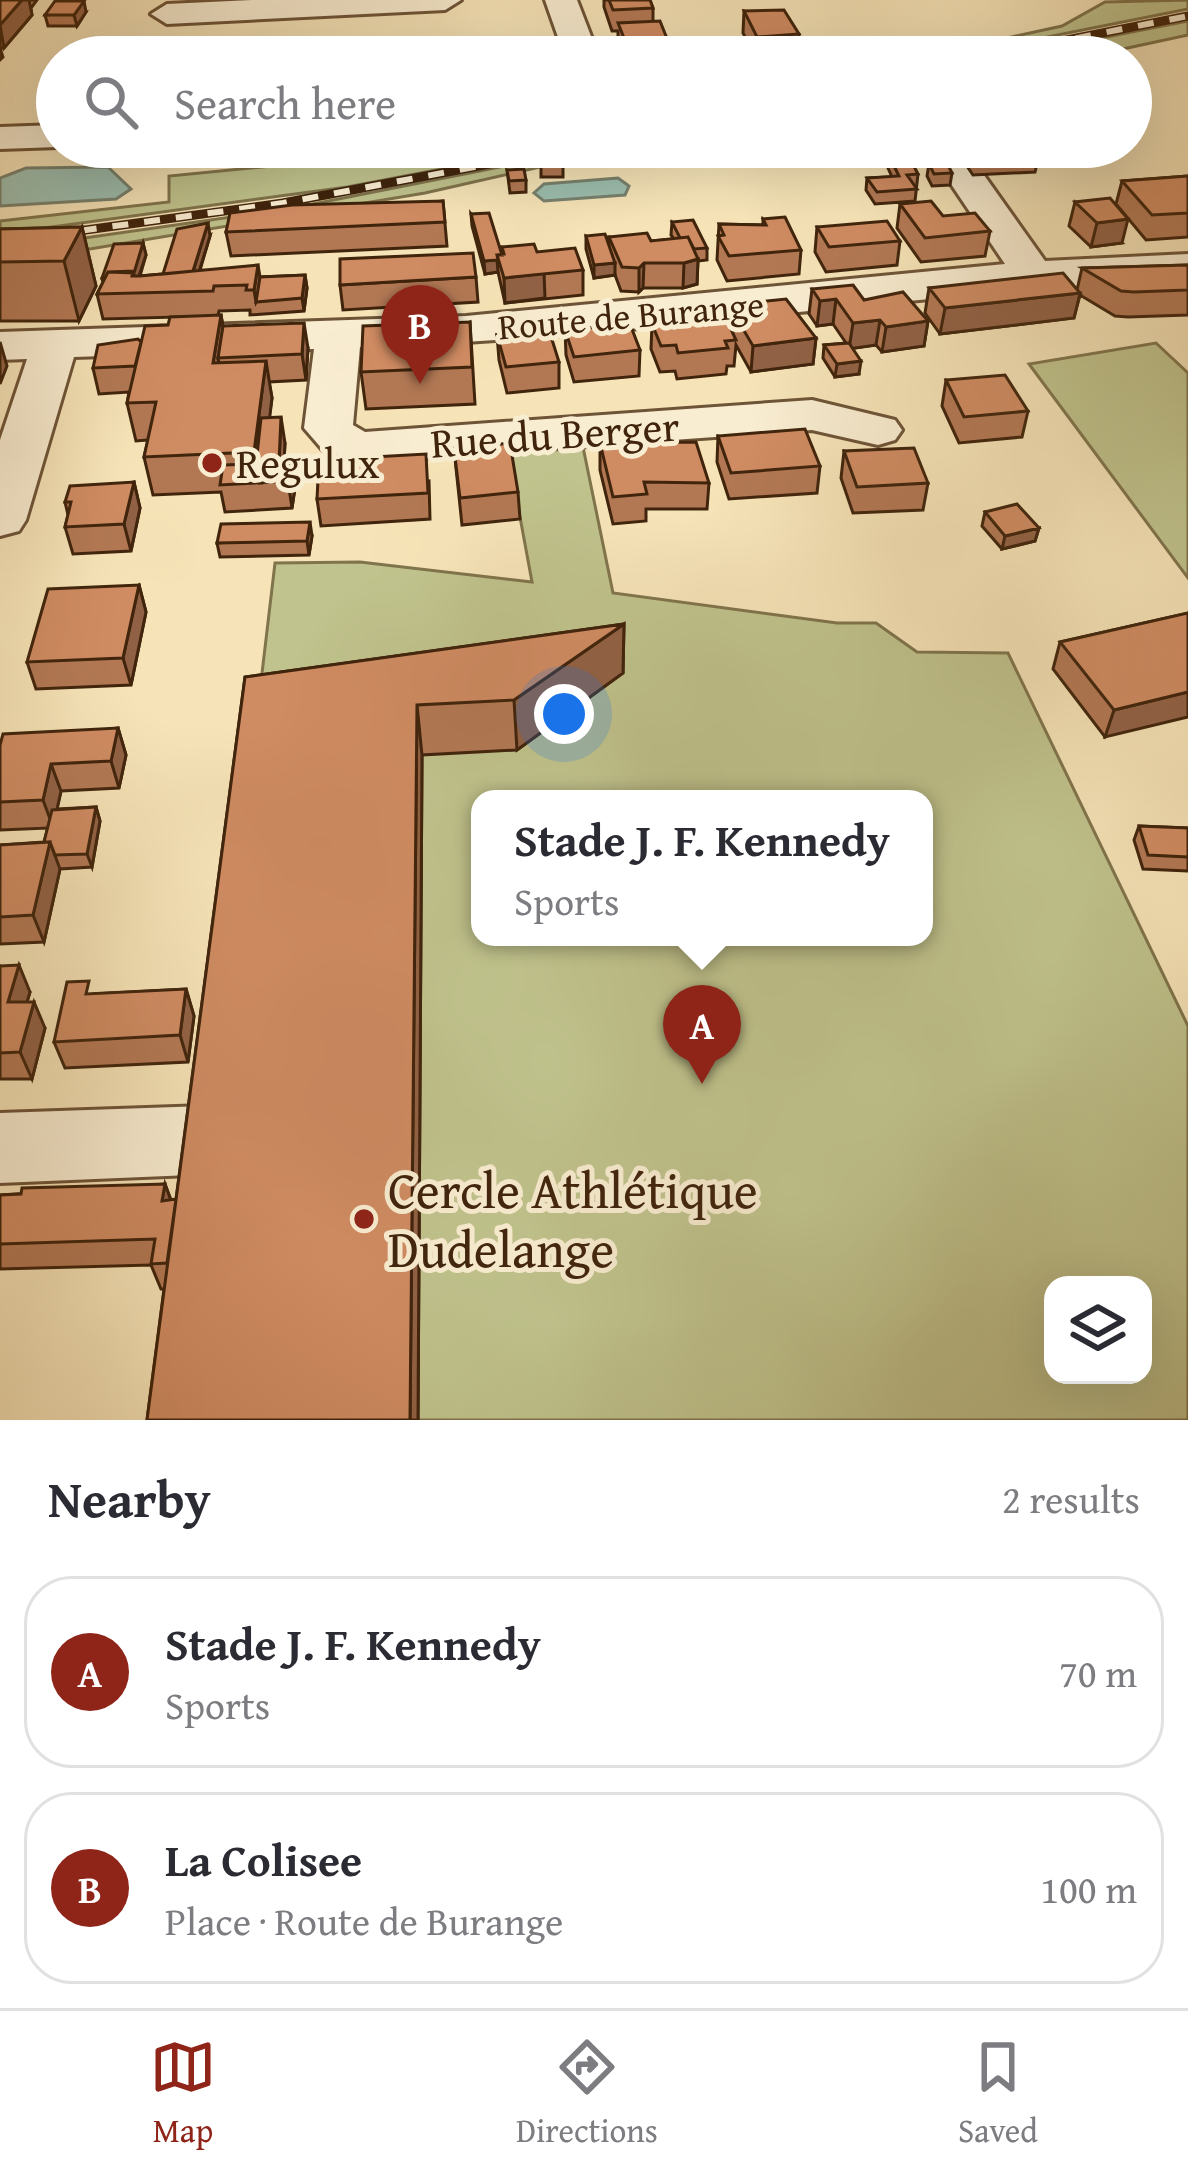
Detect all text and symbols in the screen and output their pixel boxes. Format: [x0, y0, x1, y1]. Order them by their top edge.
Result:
search box [36, 36, 1152, 168]
icon: search [78, 69, 144, 135]
text: Search here [174, 70, 396, 135]
street label: Route de Burange [496, 276, 766, 353]
pin: B [381, 285, 459, 384]
street label: Rue du Berger [429, 394, 681, 473]
place label: Regulux [236, 432, 380, 493]
marker: Regulux [199, 450, 225, 476]
your location [534, 684, 594, 744]
popup [471, 790, 933, 946]
text: Stade J. F. Kennedy [514, 807, 890, 872]
text: Sports [514, 872, 619, 929]
pin: A [663, 985, 741, 1084]
place label: Cercle Athlétique Dudelange [388, 1152, 758, 1286]
marker: Cercle Athlétique Dudelange [351, 1206, 377, 1232]
map controls [1044, 1276, 1152, 1384]
button: layers [1044, 1276, 1152, 1384]
text: Nearby [48, 1461, 211, 1536]
text: 2 results [1002, 1470, 1140, 1527]
text: Stade J. F. Kennedy [165, 1611, 541, 1676]
text: A [78, 1644, 102, 1701]
text: 70 m [1059, 1644, 1137, 1701]
text: Sports [165, 1676, 270, 1733]
text: La Colisee [165, 1827, 362, 1892]
text: B [78, 1860, 102, 1917]
text: 100 m [1040, 1860, 1137, 1917]
text: Place · Route de Burange [165, 1892, 563, 1949]
tab: Map [150, 2034, 216, 2154]
tab: Directions [516, 2034, 658, 2154]
tab: Saved [958, 2034, 1038, 2154]

